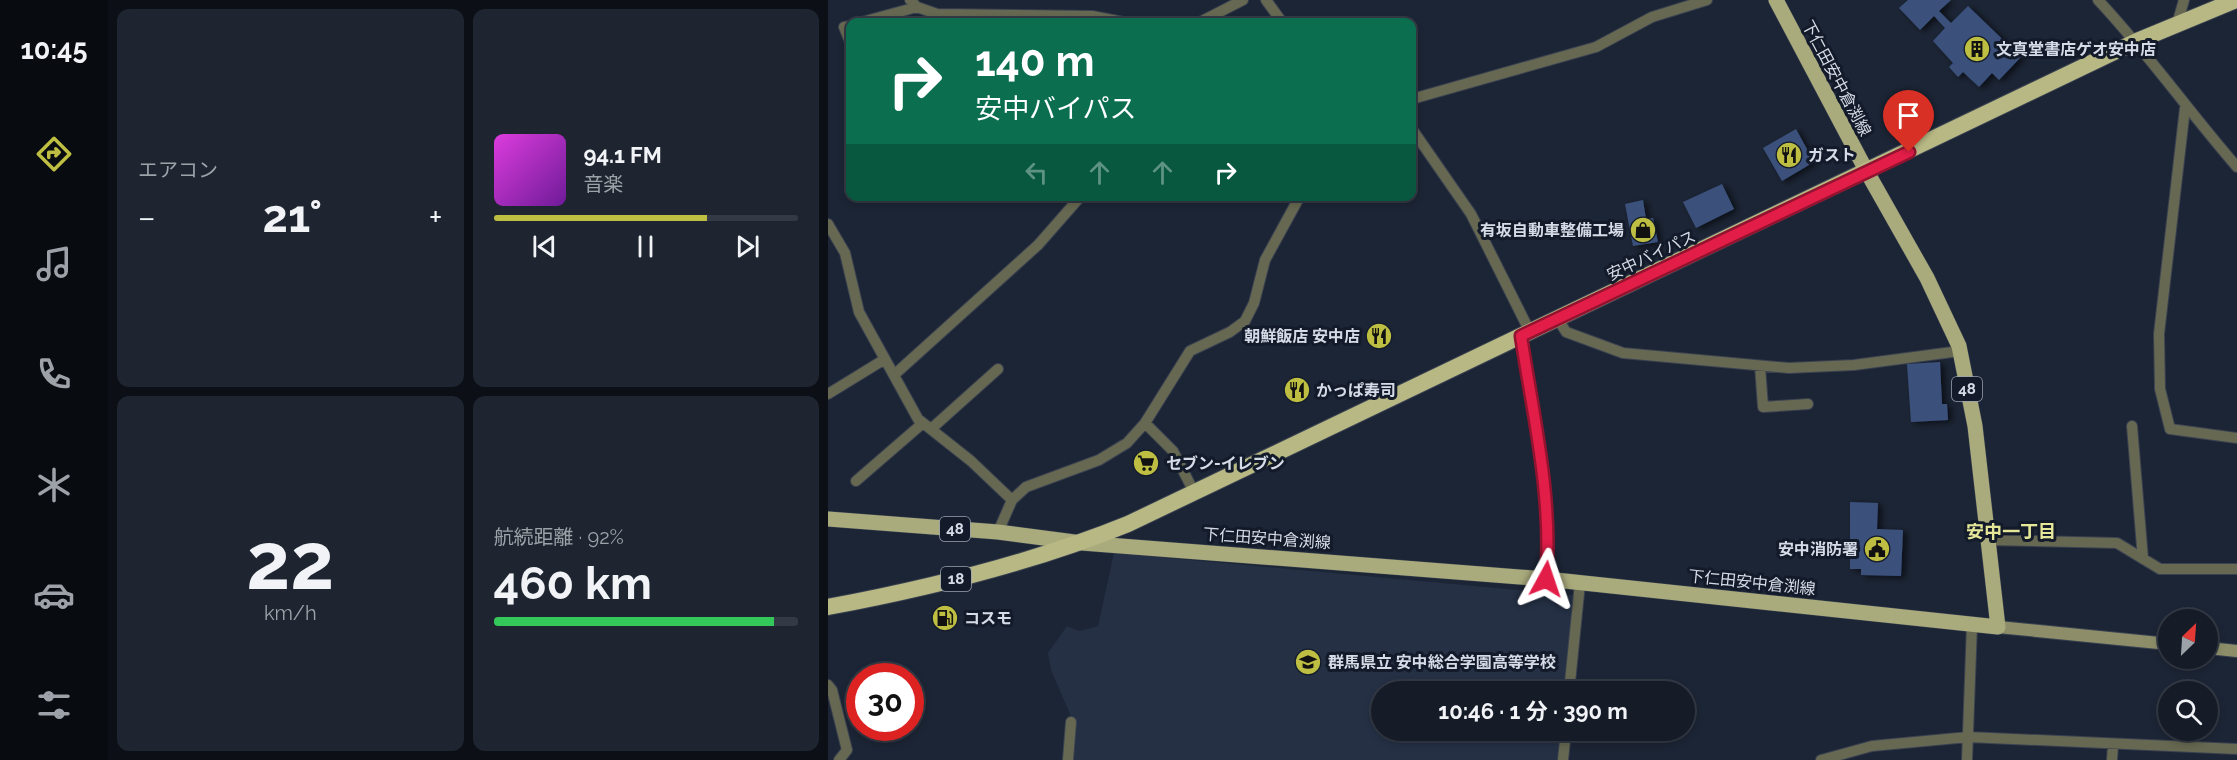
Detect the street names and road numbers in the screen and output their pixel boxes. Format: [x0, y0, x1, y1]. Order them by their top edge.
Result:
street label: 下仁田安中倉渕線 [1798, 17, 1875, 139]
street label: 安中バイパス [1604, 227, 1699, 284]
road number: 48 [1952, 377, 1982, 401]
road number: 48 [940, 517, 970, 541]
street label: 下仁田安中倉渕線 [1202, 525, 1331, 552]
street label: 下仁田安中倉渕線 [1687, 566, 1817, 599]
road number: 18 [941, 567, 971, 591]

